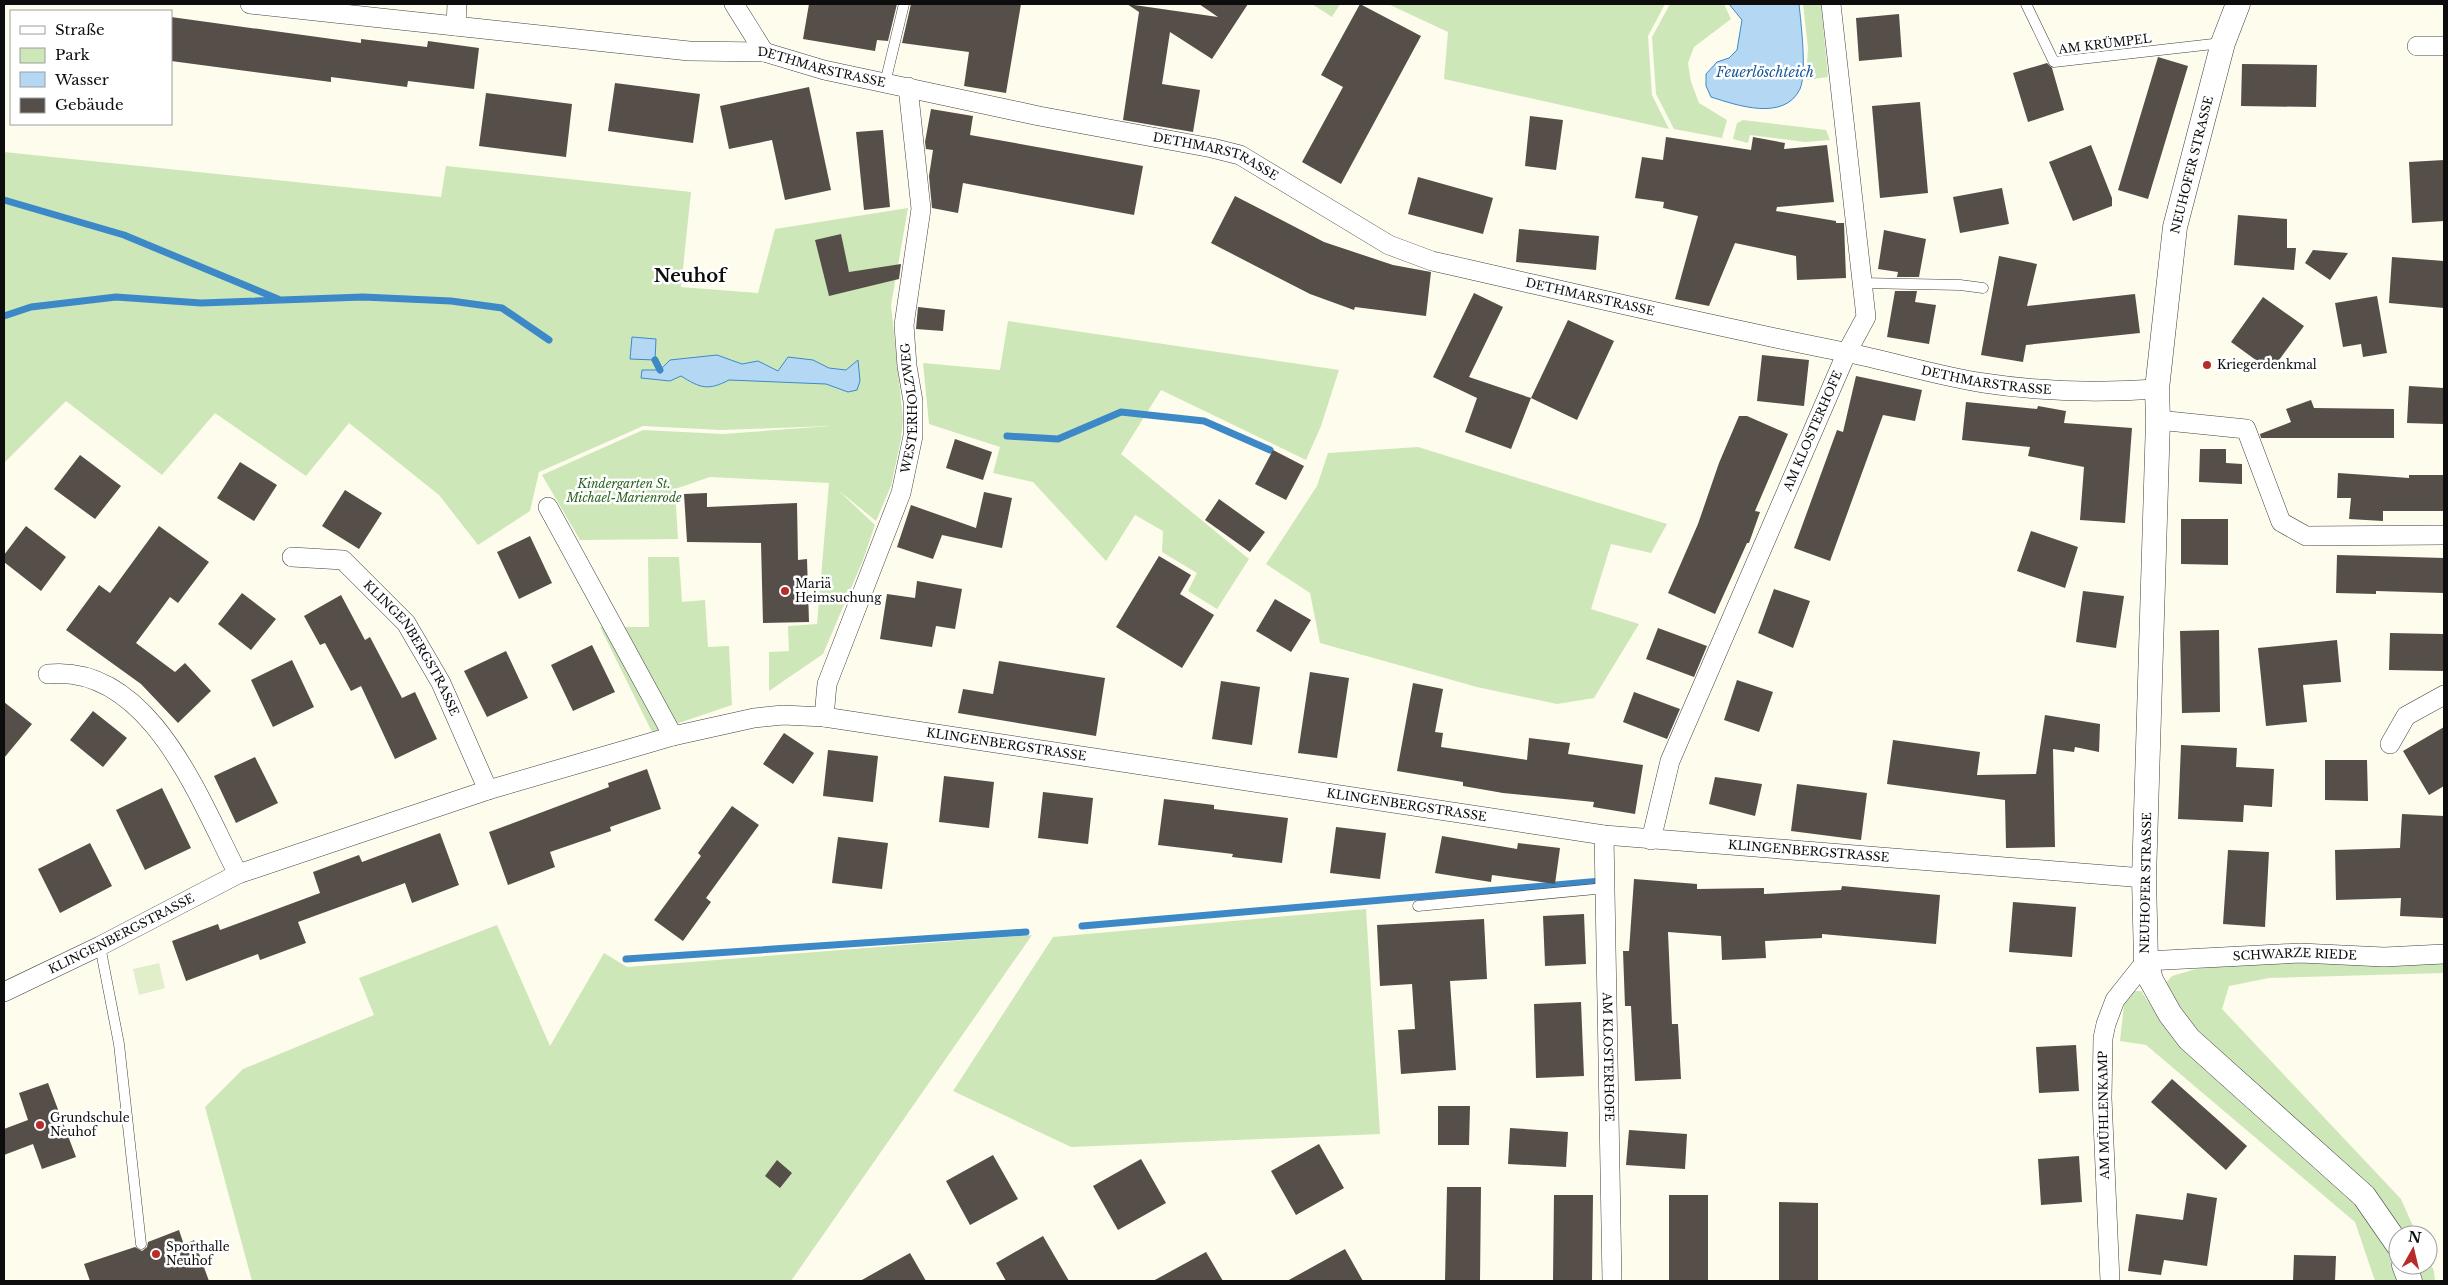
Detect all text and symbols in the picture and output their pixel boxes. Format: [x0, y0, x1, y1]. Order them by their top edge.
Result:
legend [10, 10, 172, 125]
text: Straße [55, 20, 105, 39]
street label: AM KRÜMPEL [2056, 28, 2152, 57]
street label: DETHMARSTRASSE [757, 44, 887, 90]
text: Park [55, 45, 91, 64]
water label: Feuerlöschteich [1715, 63, 1814, 81]
text: Wasser [54, 70, 110, 89]
street label: NEUHOFER STRASSE [2167, 94, 2216, 235]
text: Gebäude [55, 95, 124, 114]
street label: DETHMARSTRASSE [1152, 129, 1281, 183]
district label: Neuhof [654, 265, 728, 287]
street label: DETHMARSTRASSE [1524, 275, 1657, 319]
street label: WESTERHOLZWEG [897, 342, 921, 476]
place label: Kriegerdenkmal [2217, 357, 2317, 372]
marker: Kriegerdenkmal [2201, 359, 2213, 371]
street label: DETHMARSTRASSE [1920, 362, 2052, 397]
street label: AM KLOSTERHOFE [1779, 368, 1845, 494]
park label: Kindergarten St. Michael-Marienrode [565, 476, 682, 505]
place label: Mariä Heimsuchung [795, 576, 882, 605]
street label: KLINGENBERGSTRASSE [361, 577, 463, 718]
marker: Mariä Heimsuchung [779, 585, 791, 597]
street label: KLINGENBERGSTRASSE [925, 725, 1088, 764]
street label: KLINGENBERGSTRASSE [1326, 785, 1488, 824]
street label: NEUHOFER STRASSE [2137, 812, 2154, 954]
street label: KLINGENBERGSTRASSE [1728, 837, 1890, 865]
street label: KLINGENBERGSTRASSE [46, 890, 197, 977]
street label: SCHWARZE RIEDE [2232, 945, 2358, 963]
street label: AM KLOSTERHOFE [1600, 991, 1617, 1122]
street label: AM MÜHLENKAMP [2093, 1051, 2112, 1180]
place label: Grundschule Neuhof [50, 1110, 130, 1139]
marker: Grundschule Neuhof [34, 1119, 46, 1131]
north arrow [2388, 1225, 2438, 1275]
text: N [2407, 1227, 2423, 1247]
place label: Sporthalle Neuhof [166, 1239, 230, 1268]
marker: Sporthalle Neuhof [150, 1248, 162, 1260]

